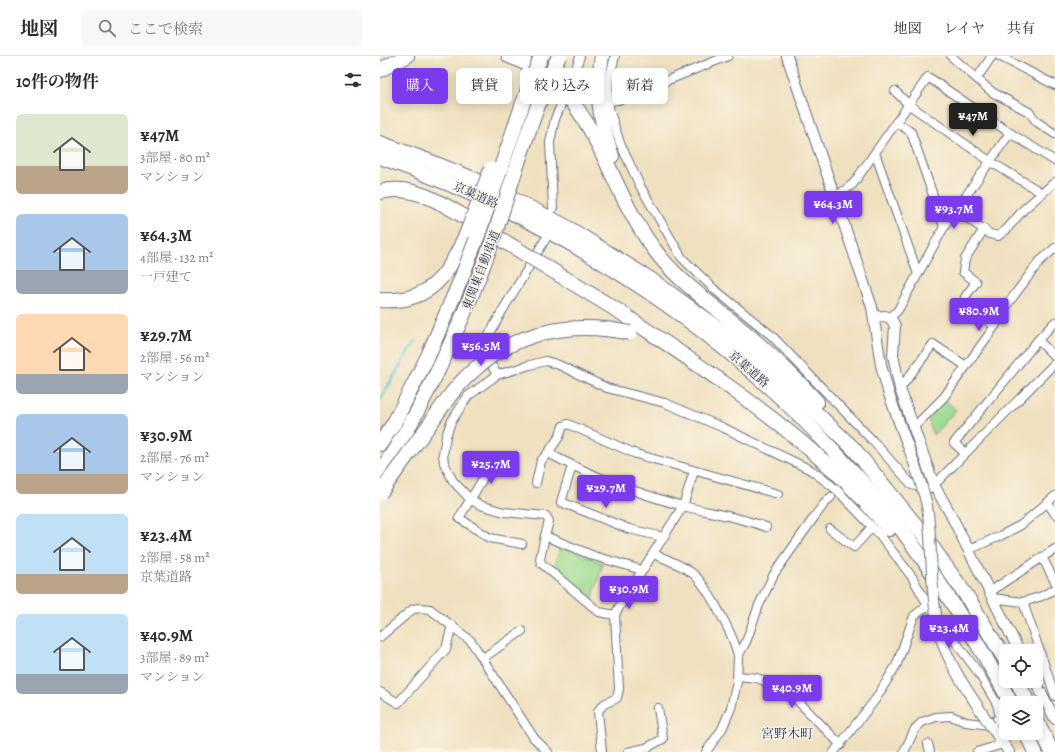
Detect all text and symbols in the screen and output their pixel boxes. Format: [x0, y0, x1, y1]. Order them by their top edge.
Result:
search box [82, 10, 362, 46]
text: 地図 [20, 16, 58, 42]
icon: search [96, 17, 118, 39]
text: ここで検索 [128, 19, 203, 39]
text: 地図 [894, 19, 922, 38]
text: レイヤ [944, 19, 985, 38]
text: 共有 [1007, 19, 1035, 38]
chip: 購入 [392, 68, 448, 104]
chip: 賃貸 [456, 68, 512, 104]
chip: 絞り込み [520, 68, 604, 104]
chip: 新着 [612, 68, 668, 104]
icon: filters [342, 69, 364, 91]
text: 10件の物件 [16, 70, 99, 93]
pin: ¥47M [949, 103, 997, 137]
text: ¥47M [958, 107, 988, 124]
text: ¥47M [140, 124, 179, 147]
icon: home [48, 130, 96, 178]
text: 3部屋 · 80 m² [140, 149, 210, 166]
text: マンション [140, 168, 204, 185]
street label: 京葉道路 [451, 178, 501, 212]
pin: ¥64.3M [800, 191, 866, 225]
text: ¥64.3M [813, 195, 853, 212]
pin: ¥93.7M [921, 196, 987, 230]
text: ¥93.7M [934, 200, 974, 217]
text: ¥64.3M [140, 224, 192, 247]
street label: 東関東自動車道 [458, 228, 504, 312]
icon: home [48, 230, 96, 278]
text: 4部屋 · 132 m² [140, 249, 213, 266]
text: 一戸建て [140, 268, 192, 285]
pin: ¥80.9M [946, 298, 1012, 332]
text: ¥80.9M [959, 302, 999, 319]
text: ¥29.7M [140, 324, 192, 347]
icon: home [48, 330, 96, 378]
pin: ¥56.5M [448, 333, 514, 367]
text: ¥56.5M [461, 337, 501, 354]
street label: 京葉道路 [726, 347, 772, 391]
text: 2部屋 · 56 m² [140, 349, 209, 366]
text: マンション [140, 368, 204, 385]
text: ¥30.9M [140, 424, 192, 447]
icon: home [48, 430, 96, 478]
text: 2部屋 · 76 m² [140, 449, 209, 466]
pin: ¥25.7M [458, 451, 524, 485]
text: ¥25.7M [471, 455, 511, 472]
text: マンション [140, 468, 204, 485]
pin: ¥29.7M [573, 475, 639, 509]
text: ¥29.7M [586, 479, 626, 496]
text: ¥23.4M [140, 524, 192, 547]
icon: home [48, 530, 96, 578]
text: 2部屋 · 58 m² [140, 549, 209, 566]
text: 京葉道路 [140, 568, 192, 585]
pin: ¥30.9M [596, 576, 662, 610]
text: ¥30.9M [609, 580, 649, 597]
pin: ¥23.4M [916, 615, 982, 649]
text: ¥23.4M [929, 619, 969, 636]
text: ¥40.9M [140, 624, 193, 647]
icon: home [48, 630, 96, 678]
map controls [999, 644, 1043, 740]
button: locate [999, 644, 1043, 688]
text: 3部屋 · 89 m² [140, 649, 209, 666]
text: マンション [140, 668, 204, 685]
pin: ¥40.9M [759, 675, 825, 709]
text: ¥40.9M [772, 679, 812, 696]
button: layers [999, 696, 1043, 740]
district label: 宮野木町 [761, 725, 813, 742]

